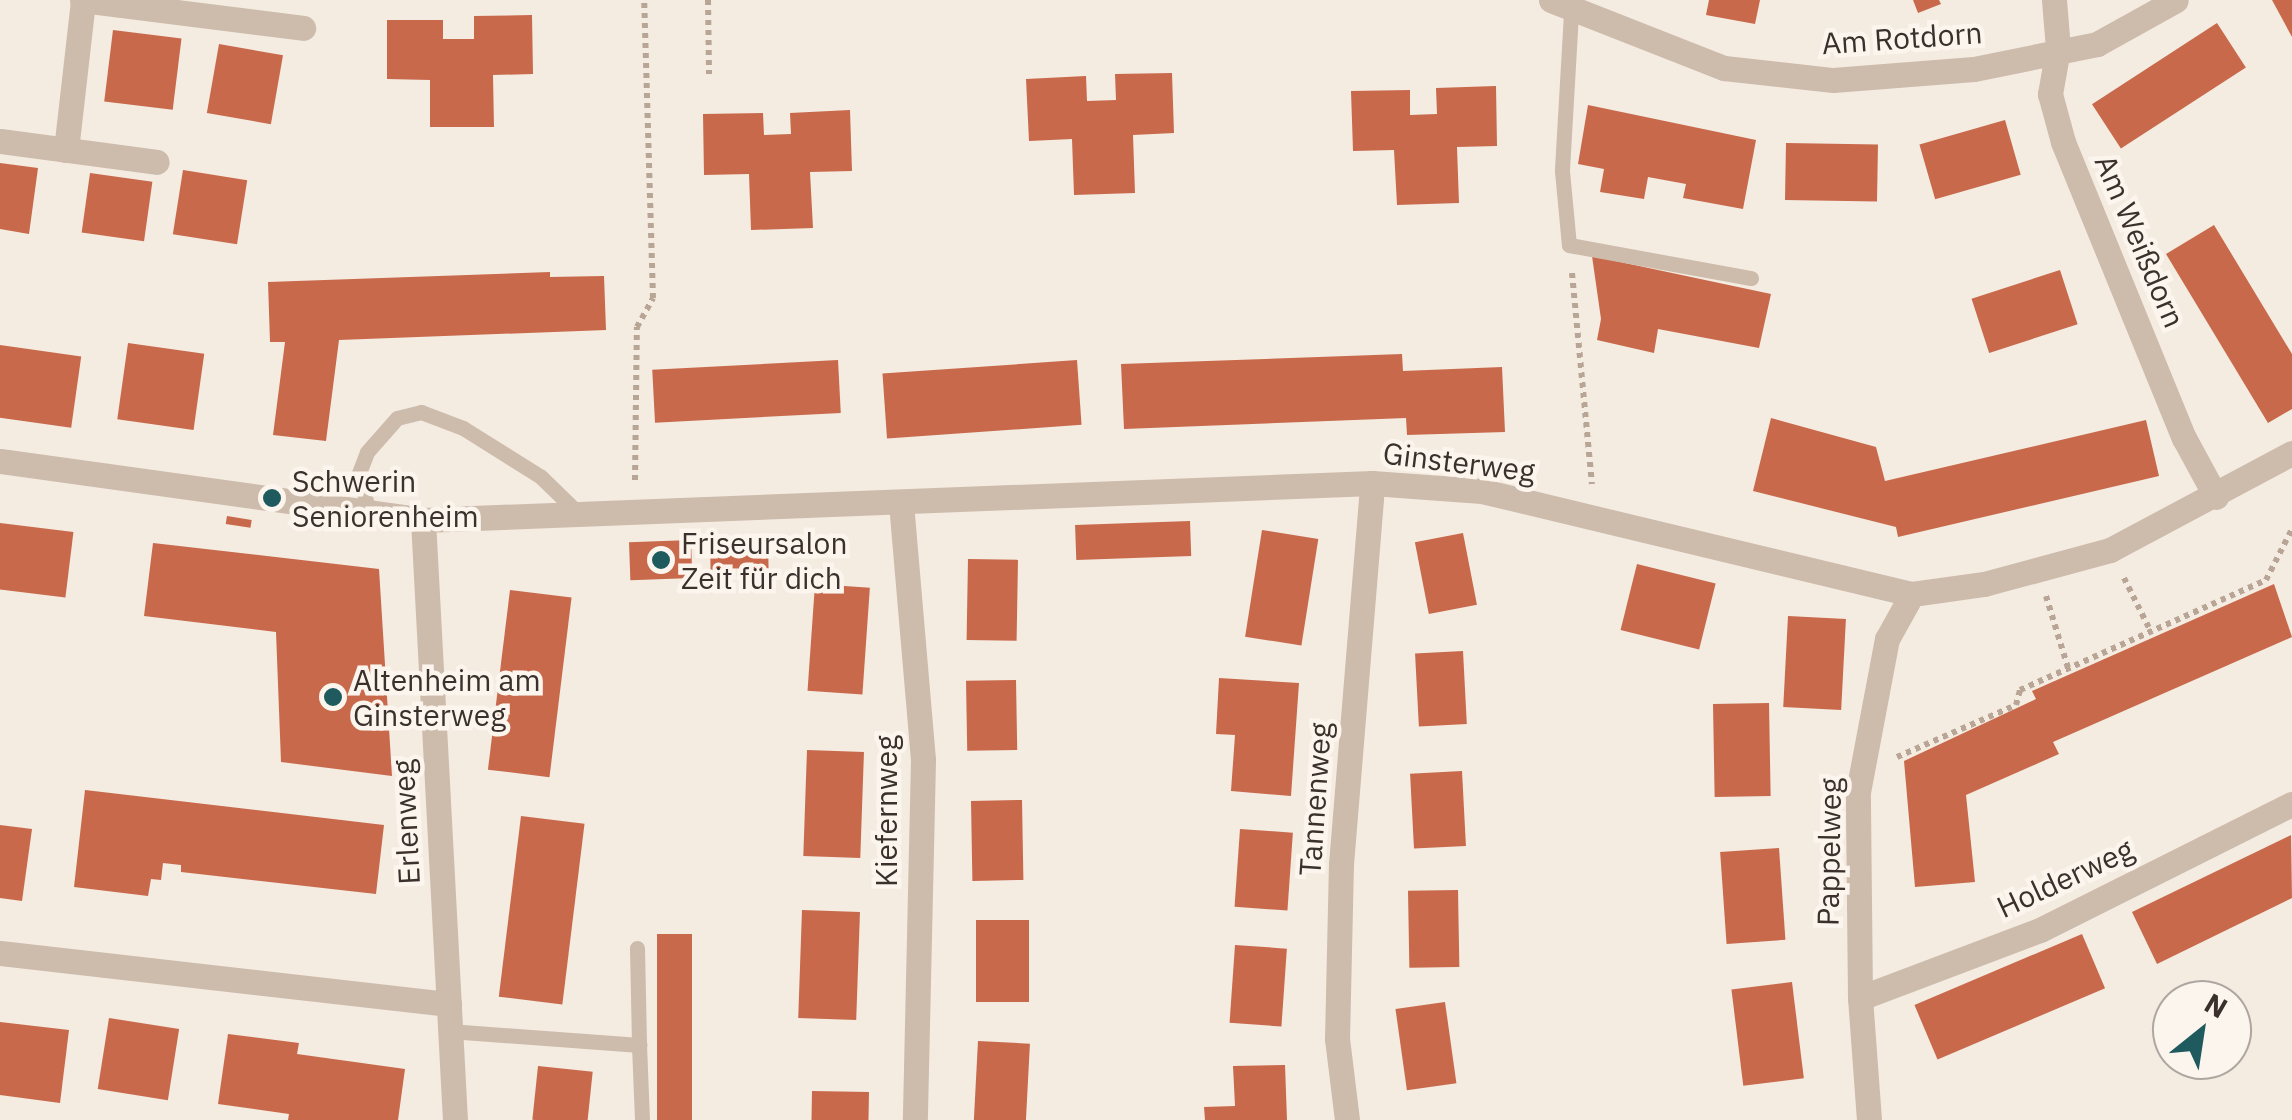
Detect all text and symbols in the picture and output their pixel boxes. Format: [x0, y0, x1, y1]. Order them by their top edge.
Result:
street label: Am Rotdorn [1821, 14, 1983, 62]
street label: Am Weißdorn [2087, 149, 2193, 333]
street label: Ginsterweg [1381, 435, 1537, 489]
place label: Schwerin Seniorenheim [292, 463, 479, 534]
marker: Schwerin Seniorenheim [261, 487, 283, 509]
place label: Friseursalon Zeit für dich [681, 525, 847, 596]
marker: Friseursalon Zeit für dich [650, 549, 672, 571]
place label: Altenheim am Ginsterweg [353, 662, 541, 732]
marker: Altenheim am Ginsterweg [322, 686, 344, 708]
street label: Tannenweg [1292, 721, 1338, 877]
street label: Kiefernweg [868, 735, 904, 887]
street label: Erlenweg [385, 759, 427, 885]
street label: Pappelweg [1810, 778, 1848, 926]
street label: Holderweg [1991, 831, 2139, 925]
north arrow [2152, 980, 2252, 1080]
text: N [2198, 984, 2234, 1026]

